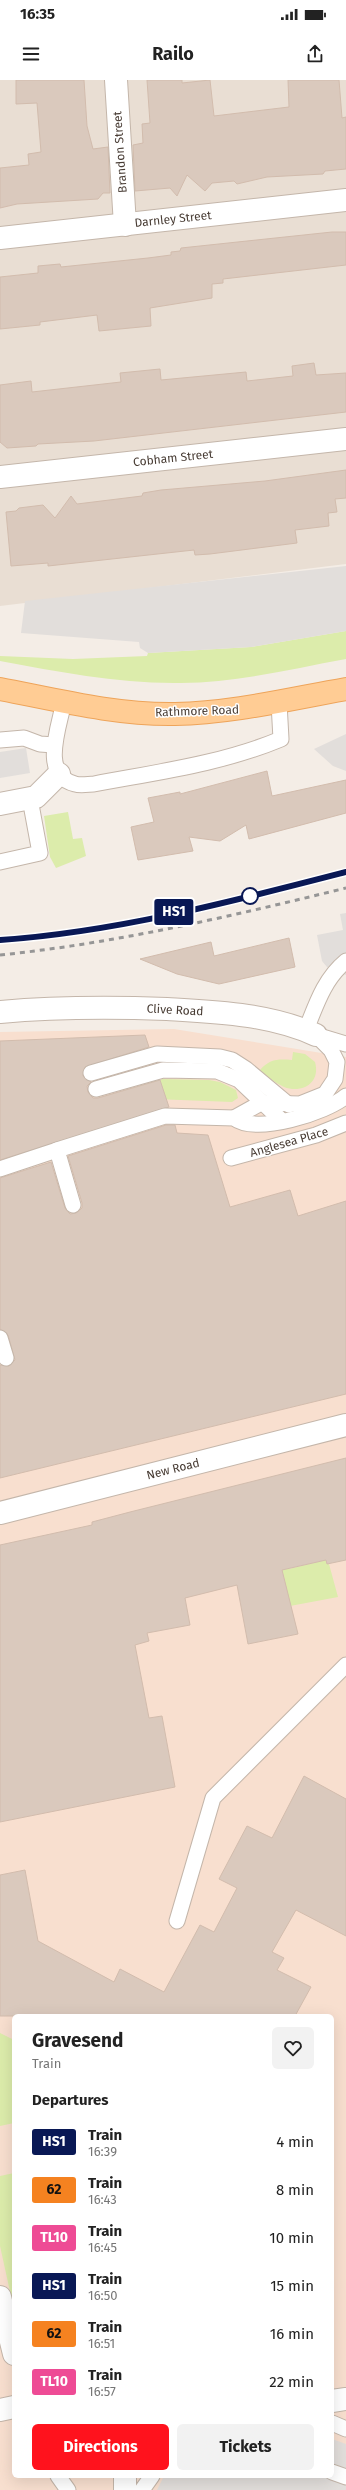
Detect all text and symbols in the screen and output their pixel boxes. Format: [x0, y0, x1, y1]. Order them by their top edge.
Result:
text: 16:35 [20, 5, 55, 23]
icon: menu [20, 43, 42, 65]
text: Railo [152, 43, 194, 65]
icon: share [304, 43, 326, 65]
street label: Brandon Street [110, 110, 130, 193]
street label: Darnley Street [134, 208, 213, 230]
street label: Cobham Street [132, 447, 214, 469]
street label: Rathmore Road [155, 703, 239, 719]
unlabelled marker [241, 887, 259, 905]
line badge: HS1 [151, 899, 197, 925]
text: HS1 [162, 903, 186, 920]
street label: Clive Road [146, 1002, 204, 1018]
street label: Anglesea Place [248, 1124, 330, 1160]
street label: New Road [145, 1456, 201, 1482]
button: heart [272, 2027, 314, 2069]
text: Gravesend [32, 2029, 123, 2052]
text: Train [32, 2056, 61, 2071]
text: Departures [32, 2091, 109, 2109]
text: Train [88, 2126, 122, 2144]
text: HS1 [42, 2133, 66, 2150]
text: 4 min [276, 2133, 314, 2151]
text: 16:39 [88, 2144, 117, 2159]
text: Train [88, 2174, 122, 2192]
text: 62 [47, 2181, 61, 2198]
text: 8 min [276, 2181, 314, 2199]
text: 16:43 [88, 2192, 117, 2207]
text: Train [88, 2222, 122, 2240]
text: TL10 [40, 2229, 68, 2246]
text: 10 min [269, 2229, 314, 2247]
text: 16:45 [88, 2240, 117, 2255]
text: Train [88, 2270, 122, 2288]
text: HS1 [42, 2277, 66, 2294]
text: 15 min [270, 2277, 314, 2295]
text: 16:50 [88, 2288, 118, 2303]
text: Train [88, 2318, 122, 2336]
text: 62 [47, 2325, 61, 2342]
text: 16 min [270, 2325, 314, 2343]
text: 16:51 [88, 2336, 115, 2351]
text: Train [88, 2366, 122, 2384]
text: TL10 [40, 2373, 68, 2390]
text: 22 min [269, 2373, 314, 2391]
text: 16:57 [88, 2384, 116, 2399]
button: Directions [32, 2424, 169, 2470]
button: Tickets [177, 2424, 314, 2470]

